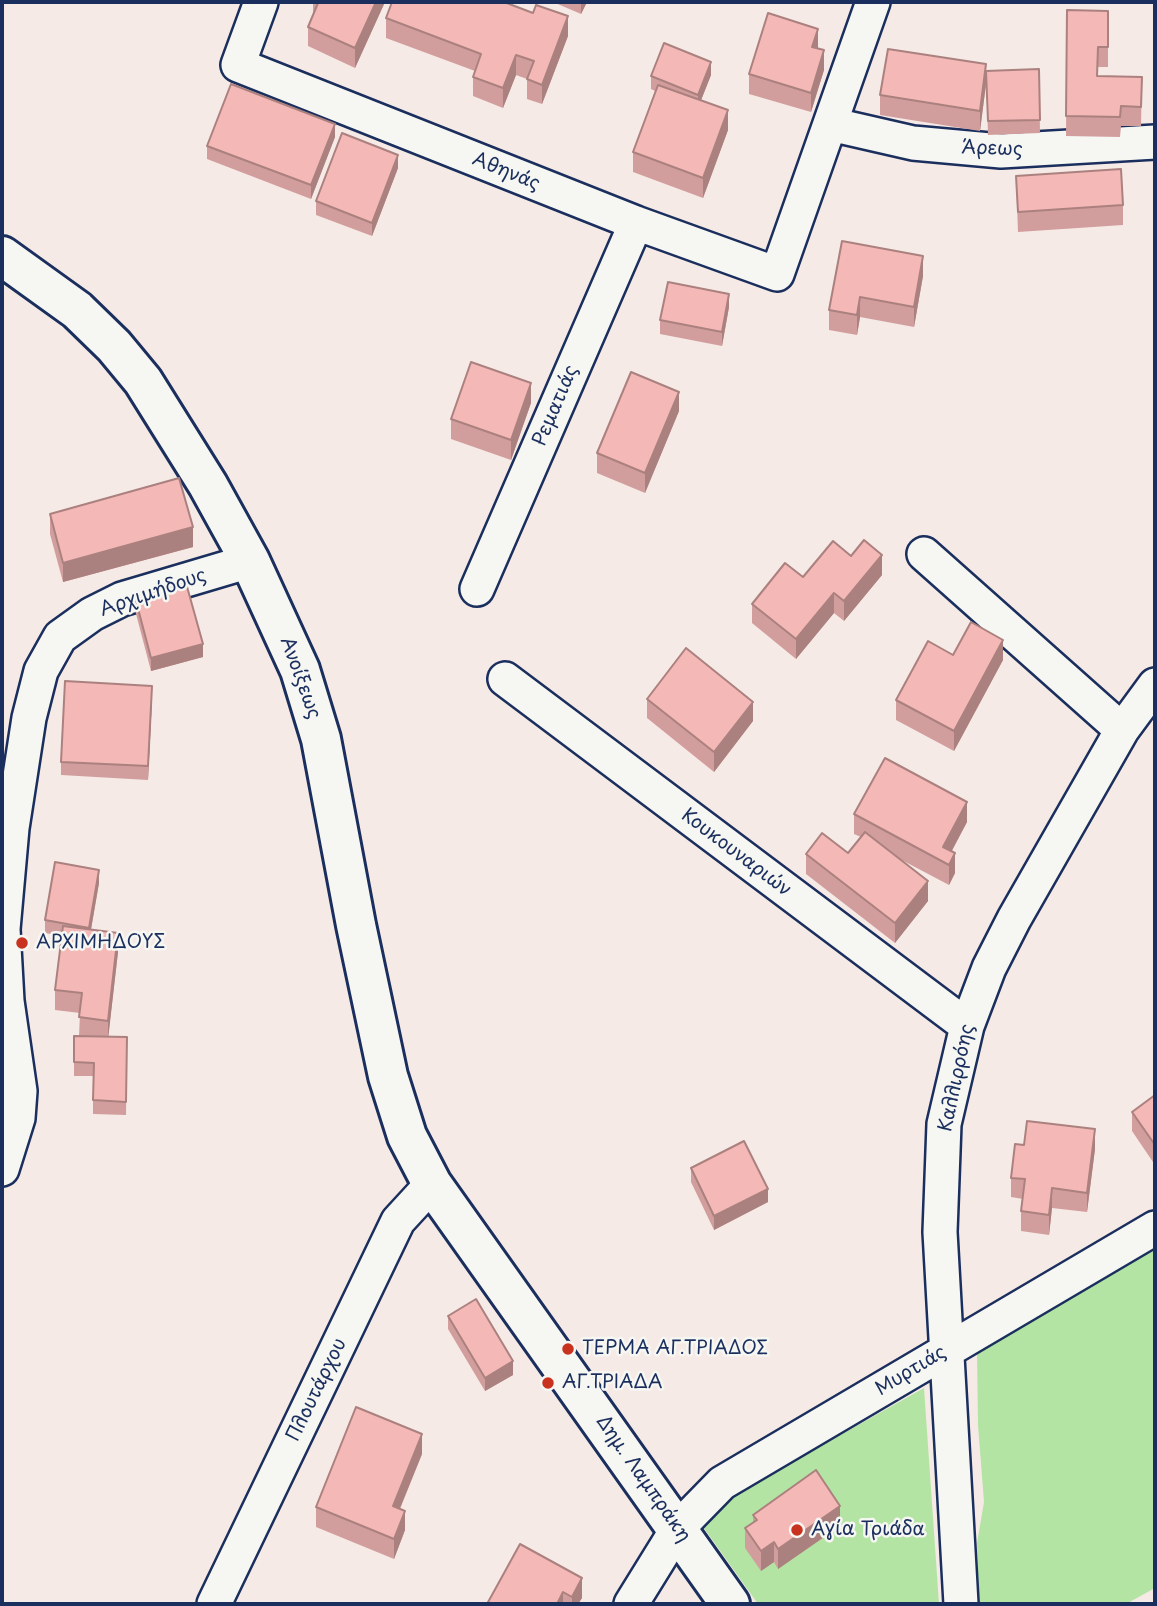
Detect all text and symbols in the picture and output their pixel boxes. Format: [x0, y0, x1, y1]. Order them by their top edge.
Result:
street label: Άρεως [961, 137, 1023, 161]
street label: Αθηνάς [469, 148, 543, 196]
street label: Ρεματιάς [529, 362, 583, 450]
street label: Αρχιμήδους [97, 564, 209, 622]
street label: Ανοίξεως [275, 634, 325, 722]
street label: Κουκουναριών [676, 804, 796, 902]
place label: ΑΡΧΙΜΗΔΟΥΣ [36, 932, 165, 954]
marker: ΑΡΧΙΜΗΔΟΥΣ [14, 935, 30, 951]
street label: Καλλιρρόης [935, 1022, 979, 1134]
street label: Πλουτάρχου [282, 1335, 352, 1445]
place label: ΤΕΡΜΑ ΑΓ.ΤΡΙΑΔΟΣ [582, 1338, 768, 1360]
marker: ΤΕΡΜΑ ΑΓ.ΤΡΙΑΔΟΣ [560, 1341, 576, 1357]
street label: Μυρτιάς [872, 1341, 950, 1401]
place label: ΑΓ.ΤΡΙΑΔΑ [562, 1372, 663, 1394]
marker: ΑΓ.ΤΡΙΑΔΑ [540, 1375, 556, 1391]
street label: Δημ. Λαμπράκη [591, 1411, 695, 1547]
place label: Αγία Τριάδα [811, 1519, 925, 1541]
marker: Αγία Τριάδα [789, 1522, 805, 1538]

